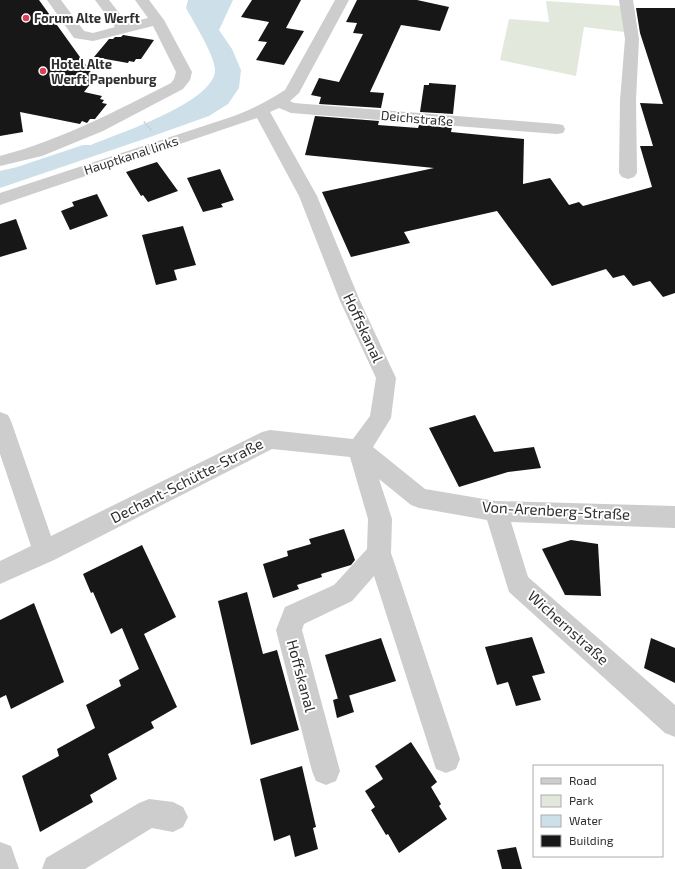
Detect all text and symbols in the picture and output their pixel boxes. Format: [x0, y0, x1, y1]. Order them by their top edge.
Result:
place label: Forum Alte Werft [34, 10, 140, 26]
marker: Forum Alte Werft [21, 13, 31, 23]
place label: Hotel Alte Werft Papenburg [51, 56, 157, 87]
marker: Hotel Alte Werft Papenburg [38, 66, 48, 76]
street label: Deichstraße [380, 107, 454, 129]
street label: Hauptkanal links [82, 132, 180, 178]
street label: Hoffskanal [340, 290, 388, 365]
street label: Dechant-Schütte-Straße [107, 434, 266, 526]
street label: Von-Arenberg-Straße [481, 497, 631, 523]
street label: Wichernstraße [525, 586, 613, 668]
street label: Hoffskanal [284, 638, 320, 714]
legend [533, 765, 663, 857]
text: Road [569, 773, 597, 787]
text: Park [569, 793, 594, 807]
text: Water [569, 813, 603, 827]
text: Building [569, 833, 614, 847]

